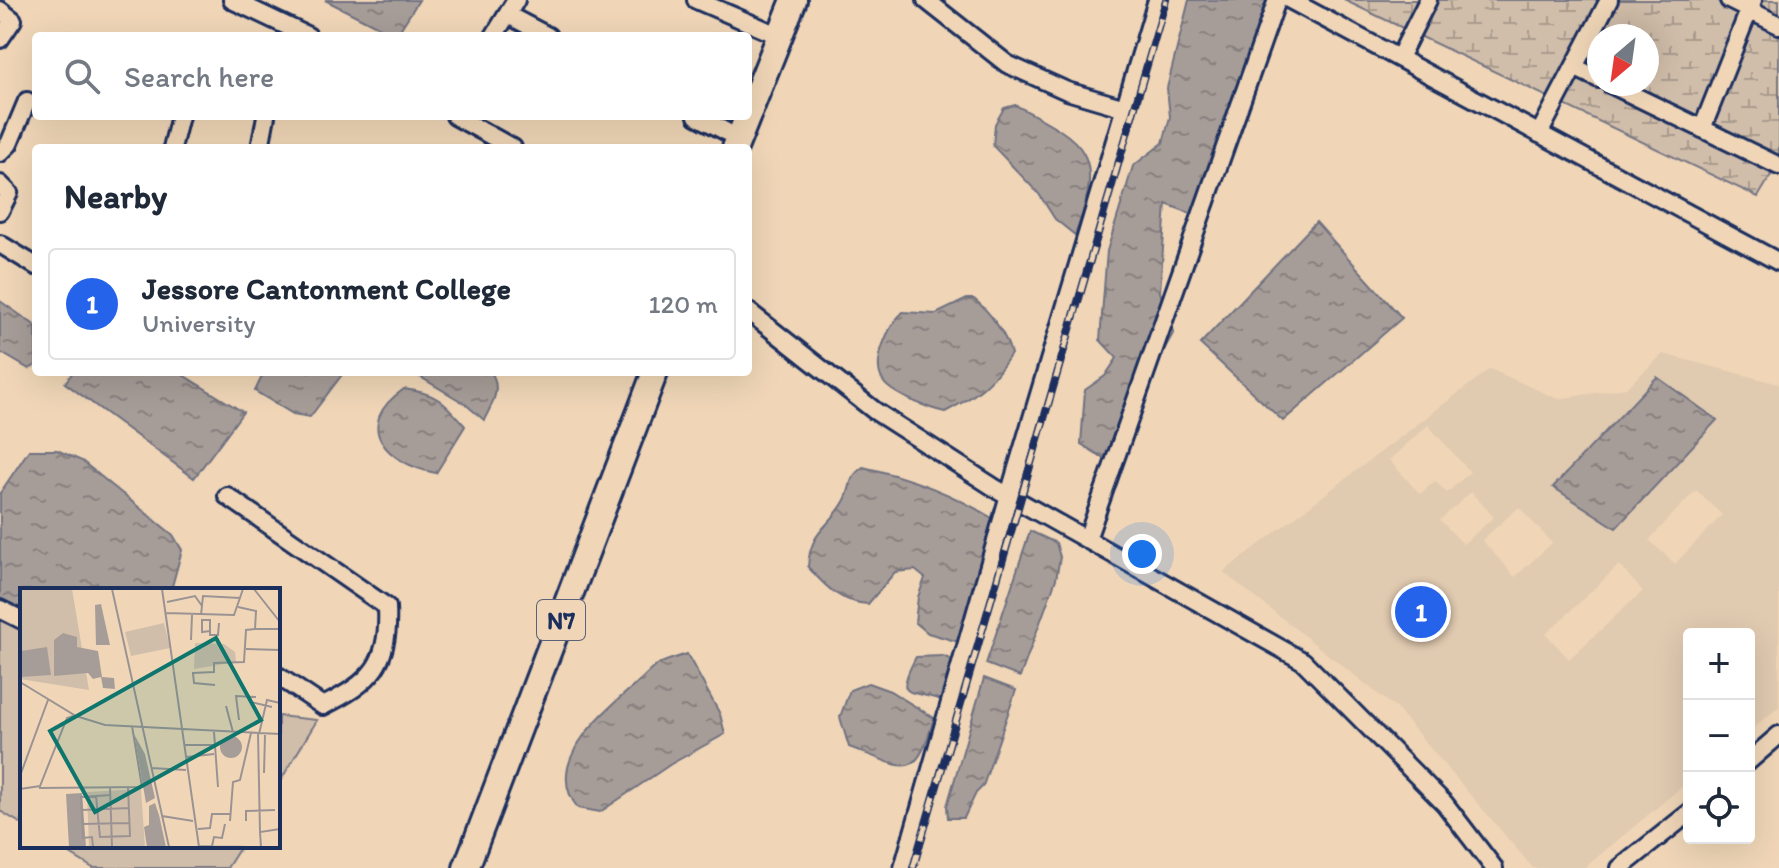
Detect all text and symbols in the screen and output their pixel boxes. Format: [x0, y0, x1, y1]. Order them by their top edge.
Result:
north arrow [1587, 24, 1659, 96]
search box [32, 32, 752, 120]
icon: search [60, 54, 104, 98]
text: Search here [124, 58, 274, 95]
text: Nearby [64, 176, 167, 217]
text: Jessore Cantonment College [142, 270, 511, 307]
text: 1 [86, 288, 98, 320]
text: 120 m [649, 288, 718, 320]
text: University [142, 307, 256, 339]
your location [1122, 534, 1162, 574]
pin: 1 [1395, 582, 1447, 642]
inset map [20, 588, 280, 848]
road number: N7 [537, 600, 585, 640]
map controls [1683, 628, 1755, 844]
button: + [1683, 628, 1755, 700]
button: − [1683, 700, 1755, 772]
button: locate [1683, 772, 1755, 844]

